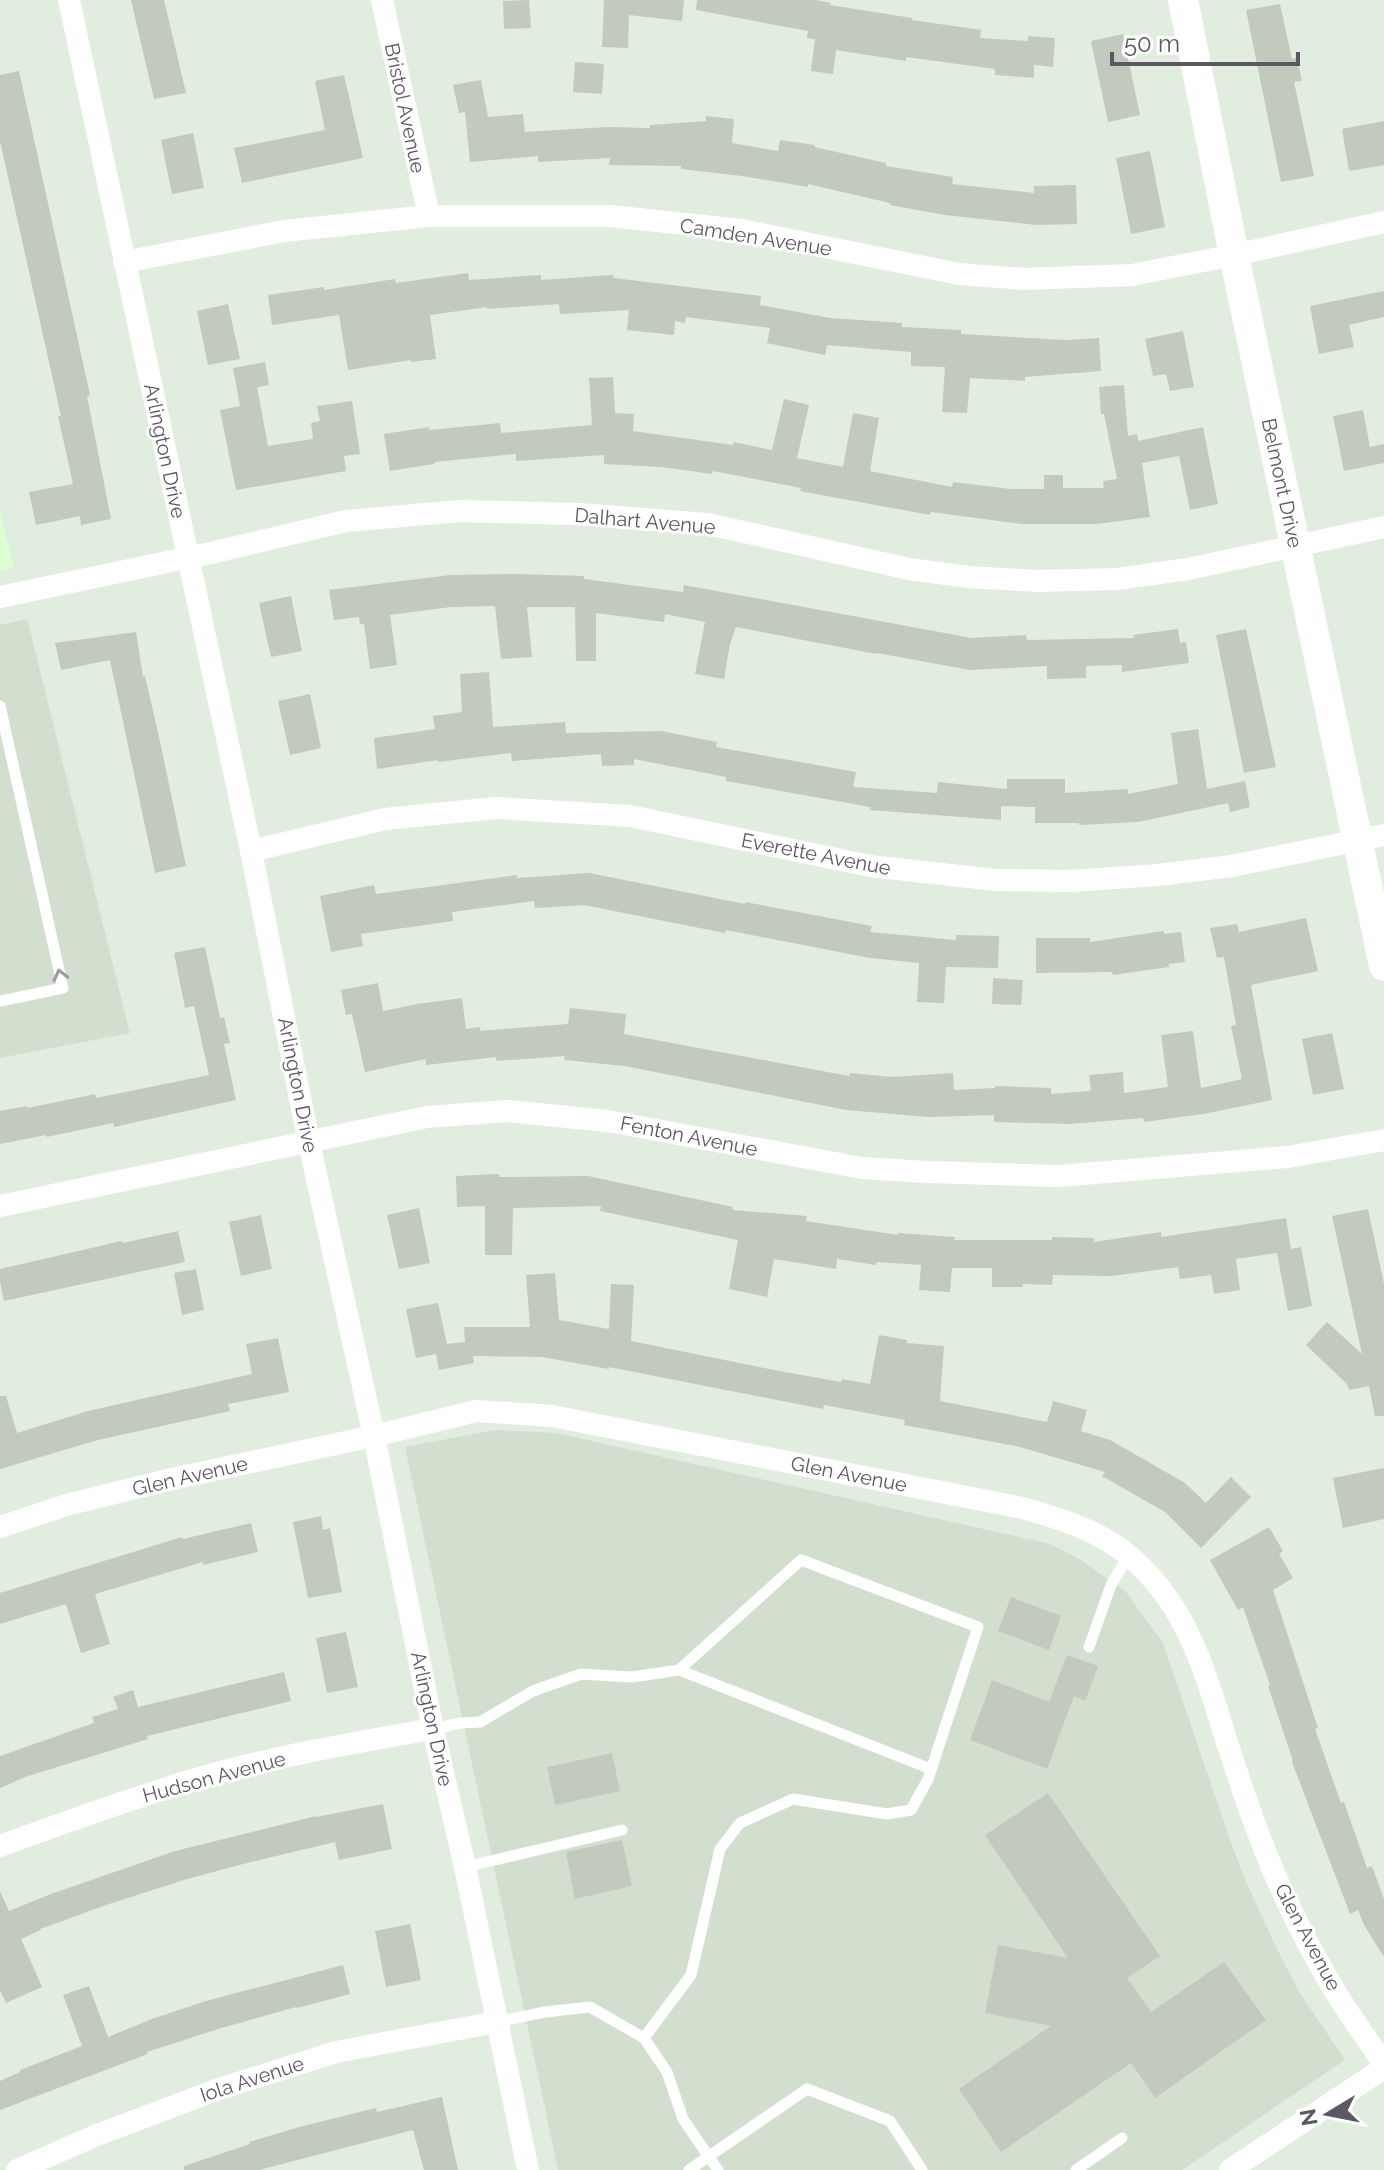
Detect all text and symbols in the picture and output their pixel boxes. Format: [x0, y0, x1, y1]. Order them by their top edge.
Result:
scale bar [1112, 16, 1298, 66]
text: 50 m [1124, 29, 1180, 58]
street label: Bristol Avenue [380, 41, 431, 175]
street label: Camden Avenue [678, 213, 834, 261]
street label: Arlington Drive [139, 381, 191, 521]
street label: Belmont Drive [1257, 416, 1307, 550]
street label: Dalhart Avenue [573, 503, 717, 539]
street label: Everette Avenue [739, 828, 893, 880]
one-way arrow [52, 968, 69, 982]
street label: Arlington Drive [273, 1015, 323, 1155]
street label: Fenton Avenue [618, 1111, 760, 1161]
street label: Glen Avenue [130, 1451, 250, 1501]
street label: Glen Avenue [789, 1451, 909, 1497]
street label: Arlington Drive [406, 1649, 458, 1789]
street label: Hudson Avenue [140, 1746, 288, 1808]
street label: Glen Avenue [1270, 1879, 1346, 1995]
street label: Iola Avenue [197, 2051, 307, 2107]
north arrow [1288, 2074, 1368, 2154]
text: N [1294, 2107, 1323, 2128]

